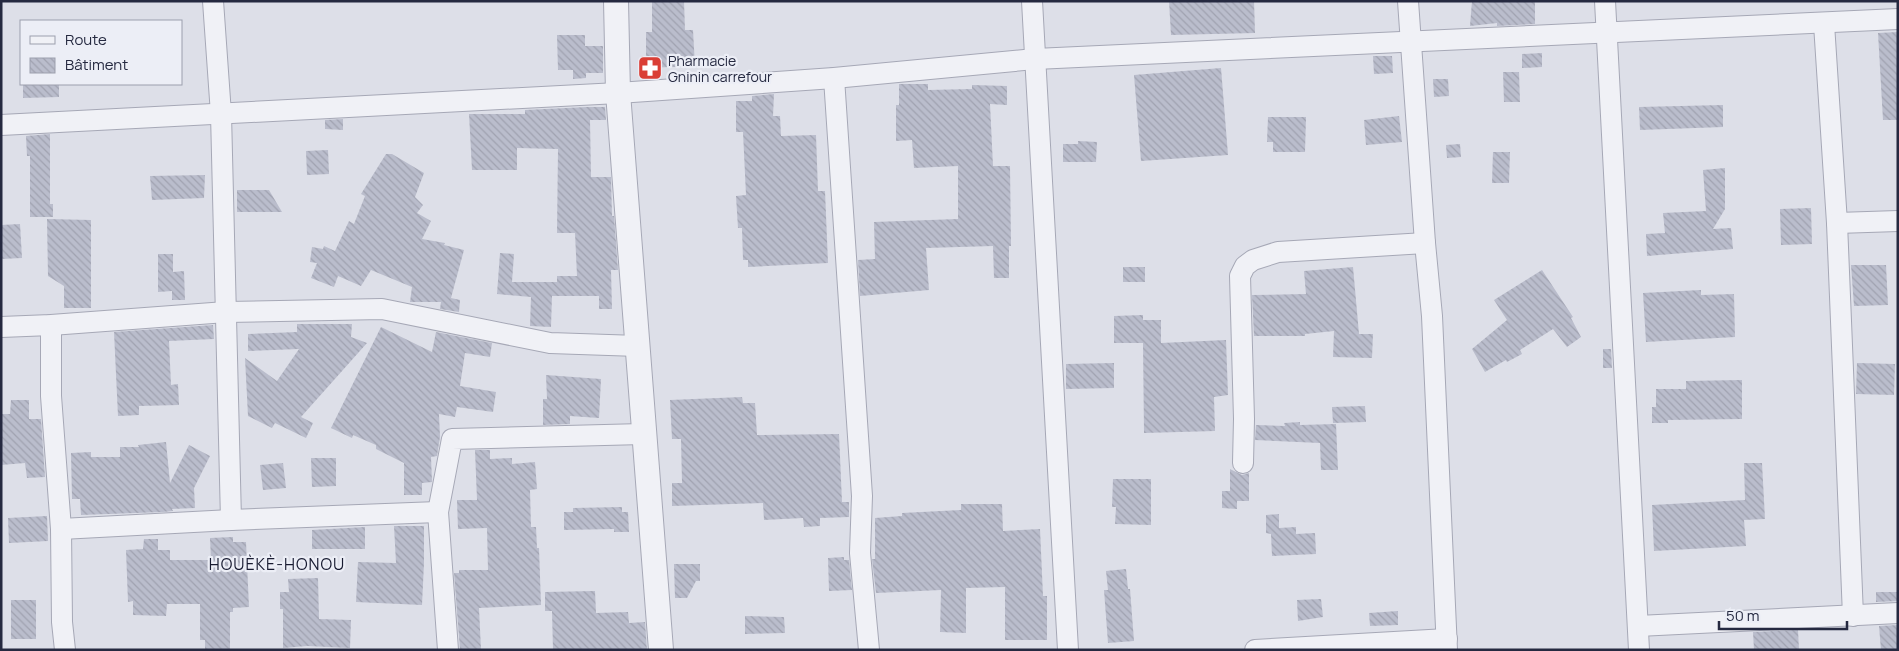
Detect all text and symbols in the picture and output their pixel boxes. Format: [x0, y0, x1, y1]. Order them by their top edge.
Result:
legend [20, 20, 182, 85]
text: Route [65, 29, 107, 50]
place label: Pharmacie Gninin carrefour [668, 51, 772, 86]
text: Bâtiment [65, 54, 128, 75]
pharmacy icon: Pharmacie Gninin carrefour [637, 55, 663, 81]
district label: HOUÈKÈ-HONOU [209, 553, 345, 575]
scale bar [1719, 598, 1846, 630]
text: 50 m [1726, 605, 1760, 626]

